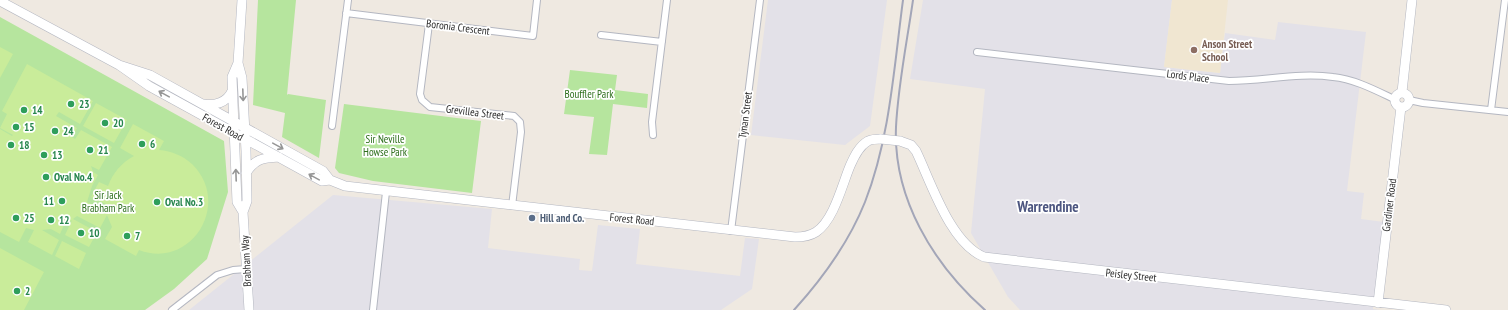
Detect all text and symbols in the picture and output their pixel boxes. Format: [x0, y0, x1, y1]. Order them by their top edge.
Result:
street label: Boronia Crescent [425, 16, 491, 38]
place label: Anson Street School [1201, 37, 1253, 64]
marker: Anson Street School [1189, 45, 1199, 55]
street label: Lords Place [1166, 66, 1211, 86]
park label: Bouffler Park [565, 87, 614, 101]
one-way arrow [239, 88, 247, 101]
one-way arrow [158, 90, 170, 97]
street label: Tynan Street [735, 91, 755, 139]
place label: 23 [79, 97, 90, 111]
marker: 23 [66, 99, 76, 109]
street label: Grevillea Street [445, 101, 505, 123]
place label: 14 [32, 103, 43, 117]
marker: 14 [19, 105, 29, 115]
street label: Forest Road [200, 110, 246, 144]
place label: 20 [113, 116, 124, 130]
marker: 20 [100, 118, 110, 128]
place label: 15 [24, 120, 35, 134]
marker: 15 [11, 122, 21, 132]
place label: 24 [63, 124, 74, 138]
marker: 24 [50, 126, 60, 136]
park label: Sir Neville Howse Park [363, 132, 408, 159]
place label: 6 [150, 137, 155, 151]
place label: 18 [19, 138, 30, 152]
marker: 6 [137, 139, 147, 149]
marker: 18 [6, 140, 16, 150]
place label: 21 [98, 143, 109, 157]
one-way arrow [272, 143, 284, 150]
marker: 21 [85, 145, 95, 155]
place label: 13 [52, 148, 63, 162]
marker: 13 [39, 150, 49, 160]
one-way arrow [232, 169, 239, 182]
place label: Oval No.4 [54, 170, 93, 184]
marker: Oval No.4 [41, 172, 51, 182]
one-way arrow [308, 172, 320, 180]
street label: Gardiner Road [1379, 177, 1399, 232]
park label: Sir Jack Brabham Park [82, 188, 135, 215]
place label: 11 [43, 194, 54, 208]
place label: Oval No.3 [165, 195, 203, 209]
marker: 11 [57, 196, 67, 206]
marker: Oval No.3 [152, 197, 162, 207]
district label: Warrendine [1016, 197, 1079, 216]
street label: Forest Road [609, 210, 655, 228]
place label: 25 [24, 211, 35, 225]
place label: Hill and Co. [540, 211, 584, 225]
marker: 25 [11, 213, 21, 223]
place label: 12 [59, 213, 70, 227]
marker: Hill and Co. [527, 213, 537, 223]
marker: 12 [46, 215, 56, 225]
place label: 10 [89, 226, 100, 240]
marker: 10 [76, 228, 86, 238]
place label: 7 [135, 229, 140, 243]
marker: 7 [122, 231, 132, 241]
street label: Brabham Way [238, 234, 254, 287]
street label: Peisley Street [1105, 265, 1157, 285]
place label: 2 [25, 284, 30, 298]
marker: 2 [12, 286, 22, 296]

